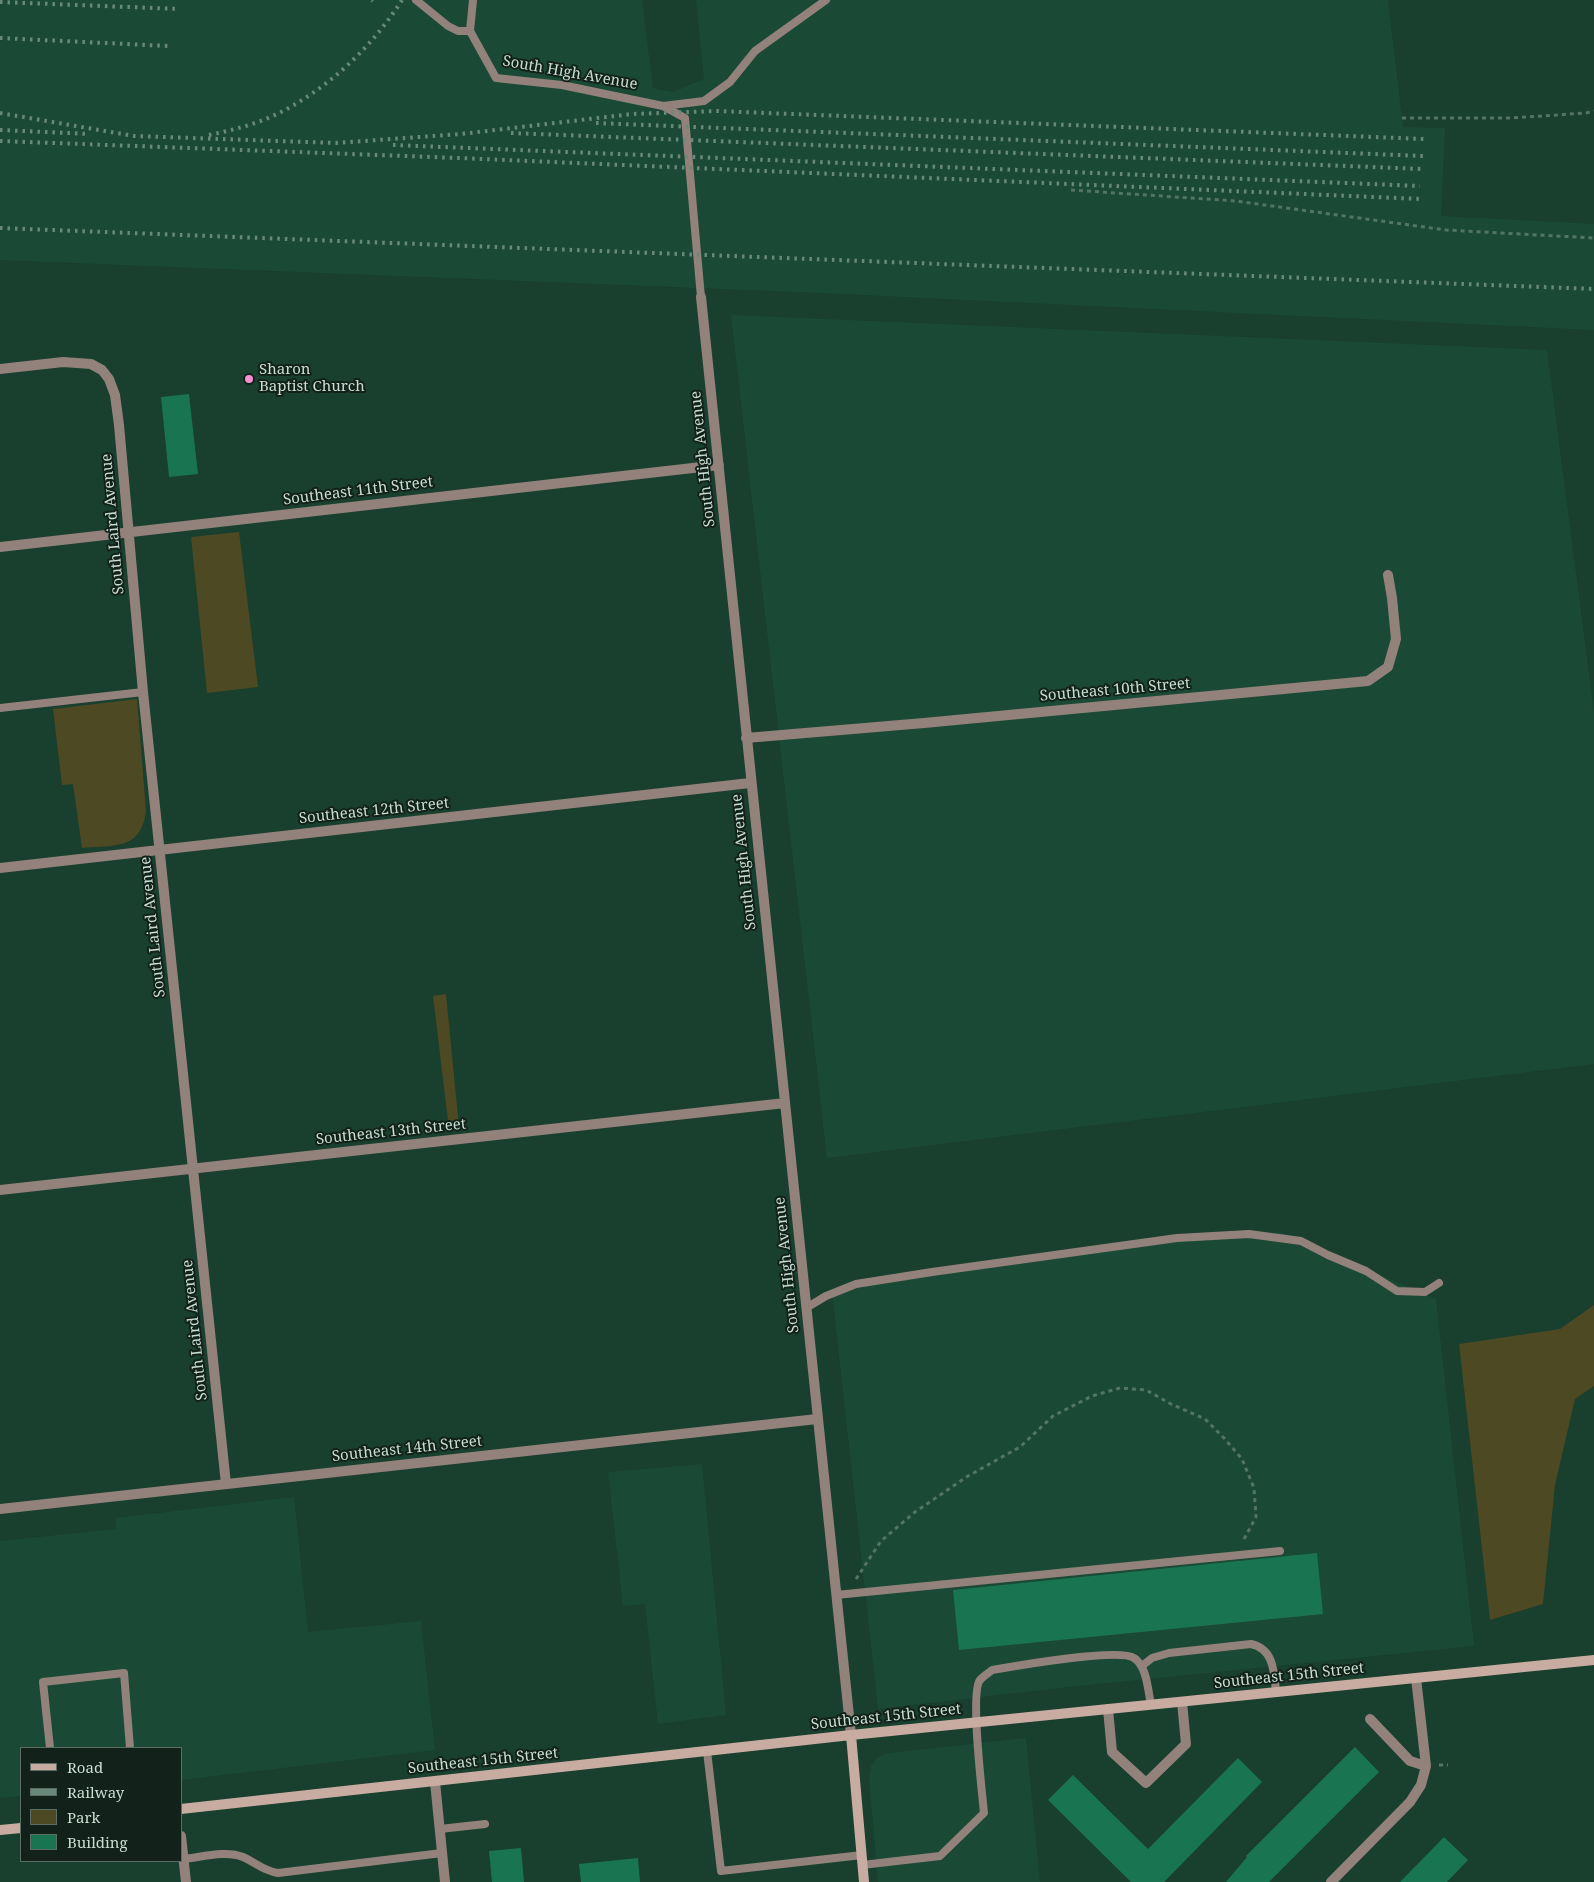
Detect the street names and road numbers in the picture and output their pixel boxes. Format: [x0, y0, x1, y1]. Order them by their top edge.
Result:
street label: South High Avenue [501, 52, 639, 94]
street label: South High Avenue [687, 390, 719, 528]
street label: South Laird Avenue [98, 453, 128, 595]
street label: Southeast 11th Street [282, 473, 434, 509]
street label: Southeast 10th Street [1039, 674, 1191, 706]
street label: South High Avenue [728, 793, 760, 931]
street label: Southeast 12th Street [298, 794, 450, 828]
street label: South Laird Avenue [137, 856, 169, 998]
street label: Southeast 13th Street [315, 1115, 467, 1149]
street label: South High Avenue [771, 1196, 803, 1334]
street label: South Laird Avenue [179, 1259, 211, 1401]
street label: Southeast 14th Street [331, 1432, 483, 1466]
street label: Southeast 15th Street [1213, 1659, 1365, 1693]
street label: Southeast 15th Street [810, 1700, 962, 1734]
street label: Southeast 15th Street [407, 1744, 559, 1778]

